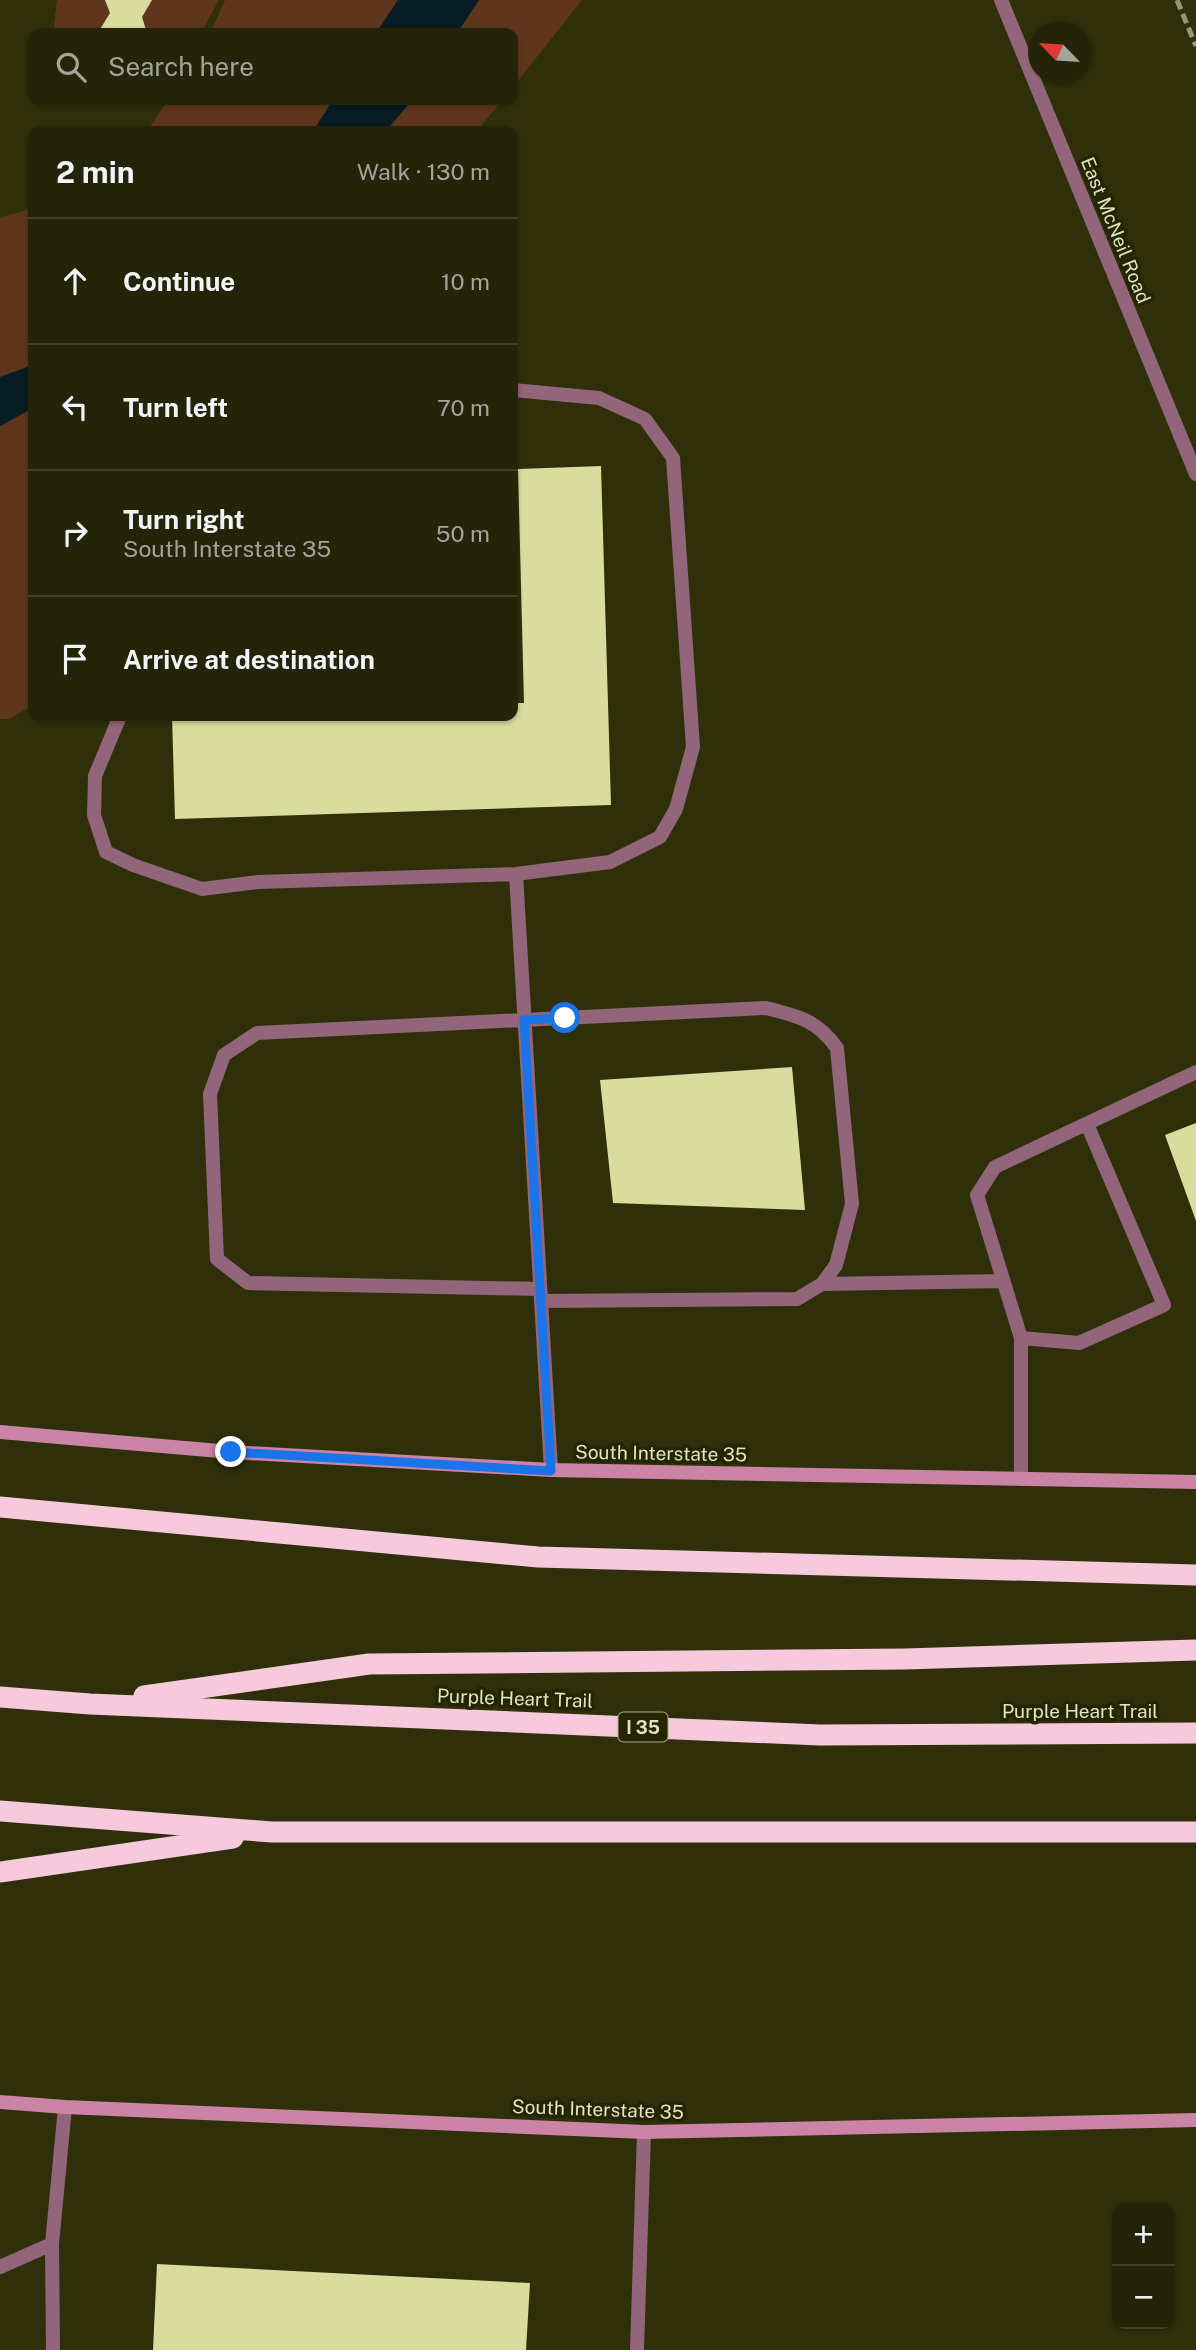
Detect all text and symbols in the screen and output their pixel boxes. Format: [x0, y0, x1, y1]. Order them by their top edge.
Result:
north arrow [1028, 21, 1091, 84]
search box [28, 28, 518, 105]
icon: search [52, 48, 90, 86]
text: Search here [108, 51, 254, 82]
text: 2 min [56, 154, 135, 190]
street label: East McNeil Road [1077, 154, 1155, 306]
text: Walk · 130 m [357, 158, 490, 185]
icon: ahead [56, 262, 94, 300]
text: Continue [123, 266, 235, 297]
text: 10 m [441, 268, 490, 295]
icon: left [56, 388, 94, 426]
text: Turn left [123, 392, 228, 423]
text: 70 m [437, 394, 490, 421]
text: Turn right [123, 504, 245, 535]
icon: right [56, 514, 94, 552]
text: 50 m [436, 520, 490, 547]
text: South Interstate 35 [123, 535, 331, 562]
icon: arrive [56, 640, 94, 678]
text: Arrive at destination [123, 644, 375, 675]
route start [549, 1002, 580, 1033]
route end [215, 1436, 246, 1467]
street label: South Interstate 35 [575, 1441, 747, 1465]
street label: Purple Heart Trail [437, 1684, 593, 1712]
street label: Purple Heart Trail [1002, 1700, 1158, 1722]
road number: I 35 [618, 1712, 668, 1742]
street label: South Interstate 35 [512, 2095, 684, 2123]
map controls [1112, 2203, 1175, 2329]
button: + [1112, 2203, 1175, 2266]
button: − [1112, 2266, 1175, 2329]

